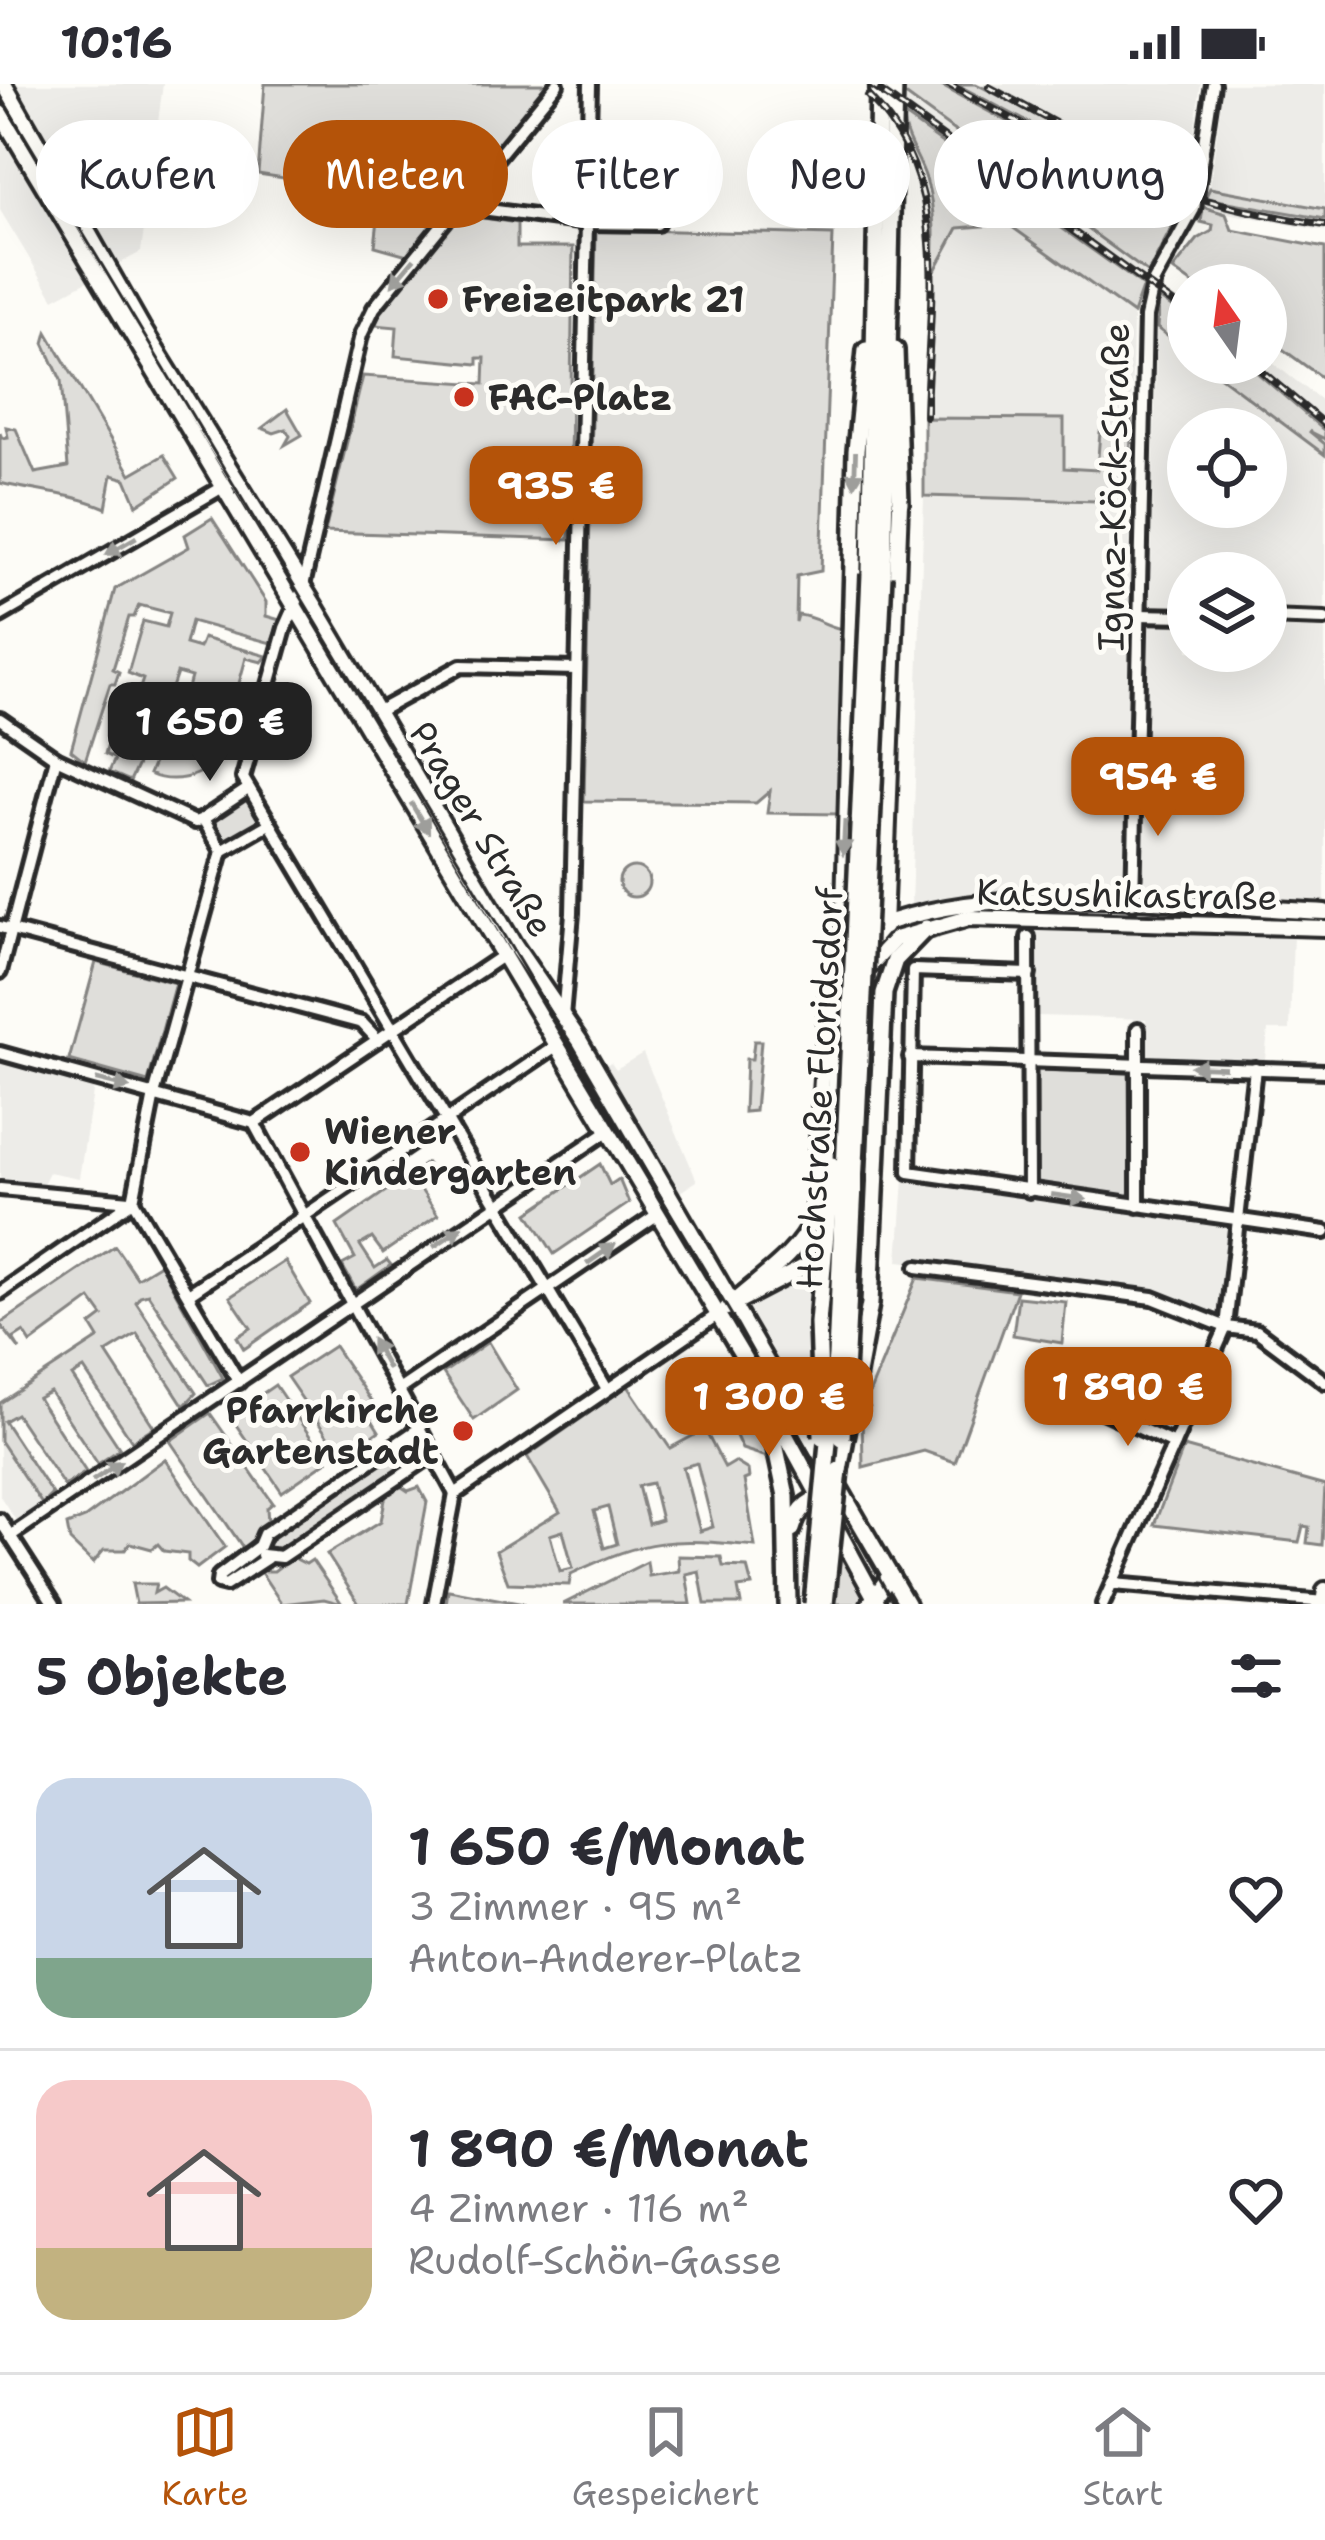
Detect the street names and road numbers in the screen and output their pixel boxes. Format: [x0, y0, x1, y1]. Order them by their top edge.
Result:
street label: Ignaz-Köck-Straße [1086, 322, 1141, 652]
street label: Prager Straße [398, 712, 565, 946]
street label: Katsushikastraße [976, 867, 1278, 922]
street label: Hochstraße Floridsdorf [784, 885, 855, 1290]

